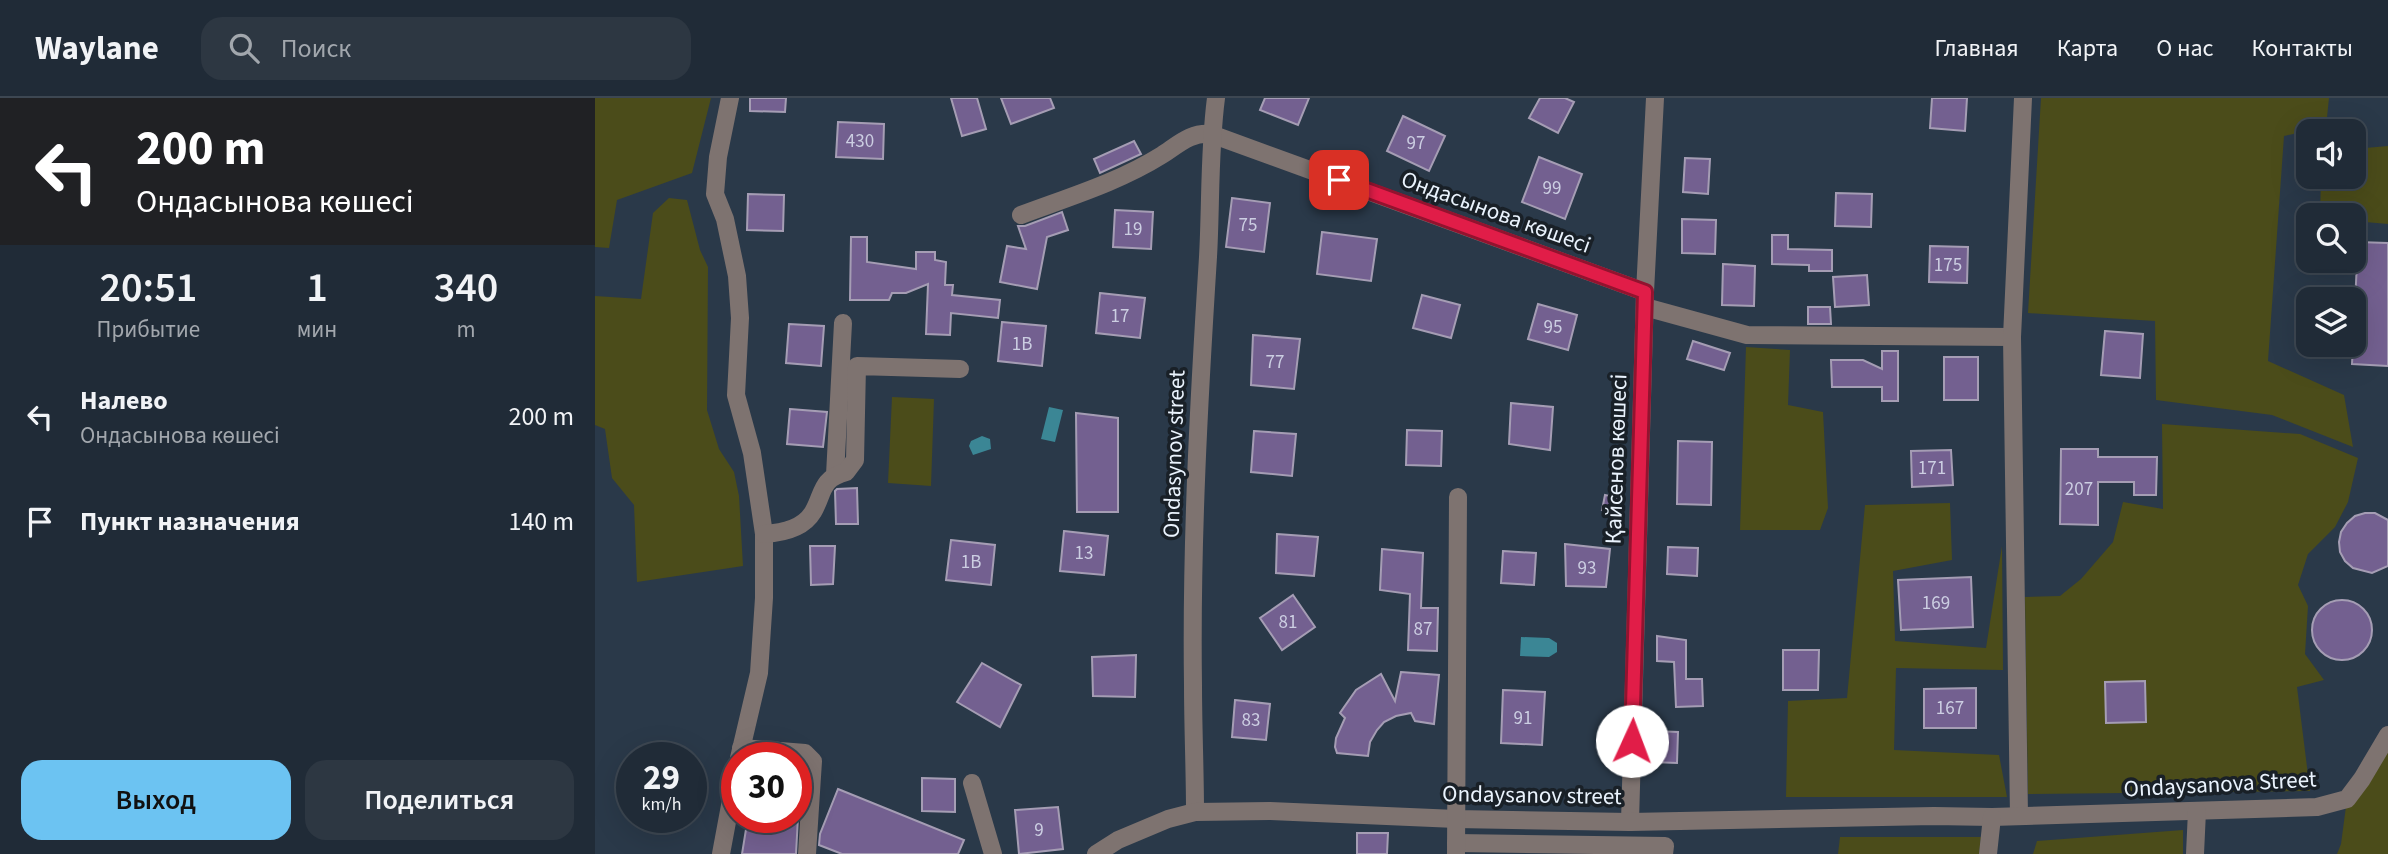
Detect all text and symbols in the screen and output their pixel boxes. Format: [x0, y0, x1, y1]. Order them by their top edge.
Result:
search box [201, 17, 691, 80]
text: Waylane [35, 25, 159, 72]
icon: search [225, 29, 263, 67]
text: Поиск [281, 30, 351, 67]
text: Главная [1934, 31, 2019, 66]
text: Карта [2057, 31, 2118, 66]
text: О нас [2156, 31, 2213, 66]
text: Контакты [2251, 31, 2353, 66]
text: 200 m [136, 114, 265, 184]
map controls [2296, 119, 2366, 357]
button: sound [2296, 119, 2366, 189]
icon: left [21, 126, 112, 217]
house number: 430 [846, 128, 874, 155]
house number: 97 [1407, 130, 1425, 157]
pin [1309, 150, 1369, 210]
icon: arrive [1320, 161, 1358, 199]
street label: Ондасынова көшесі [1397, 162, 1595, 262]
house number: 99 [1543, 175, 1561, 202]
text: Ондасынова көшесі [136, 179, 414, 225]
button: search [2296, 203, 2366, 273]
house number: 75 [1239, 212, 1257, 239]
house number: 19 [1124, 216, 1142, 243]
house number: 175 [1934, 252, 1962, 279]
text: 20:51 [99, 258, 197, 318]
text: 1 [306, 258, 328, 318]
text: 340 [434, 258, 498, 318]
button: layers [2296, 287, 2366, 357]
house number: 17 [1111, 303, 1129, 330]
text: Прибытие [97, 313, 200, 346]
text: мин [297, 313, 337, 346]
text: m [457, 313, 476, 346]
house number: 95 [1544, 314, 1562, 341]
house number: 1B [1012, 331, 1032, 358]
house number: 77 [1266, 349, 1284, 376]
street label: Ondasynov street [1155, 369, 1193, 539]
street label: Қайсенов көшесі [1597, 373, 1635, 545]
text: Налево [80, 382, 168, 419]
icon: left [21, 398, 59, 436]
text: 200 m [508, 398, 574, 435]
text: Ондасынова көшесі [80, 419, 280, 452]
house number: 171 [1918, 455, 1946, 482]
house number: 207 [2065, 476, 2093, 503]
icon: arrive [21, 503, 59, 541]
text: Пункт назначения [80, 503, 300, 540]
text: 140 m [508, 503, 574, 540]
house number: 13 [1075, 540, 1093, 567]
house number: 1B [961, 549, 981, 576]
house number: 93 [1578, 555, 1596, 582]
house number: 169 [1922, 590, 1950, 617]
house number: 81 [1279, 609, 1297, 636]
house number: 87 [1414, 616, 1432, 643]
house number: 167 [1936, 695, 1964, 722]
position arrow [1595, 704, 1669, 778]
house number: 91 [1514, 705, 1532, 732]
house number: 83 [1242, 707, 1260, 734]
speed limit sign: 30 [721, 742, 812, 833]
text: 29 [643, 753, 680, 803]
button: Выход [21, 760, 291, 840]
button: Поделиться [305, 760, 574, 840]
street label: Ondaysanova Street [2123, 762, 2318, 806]
street label: Ondaysanov street [1442, 777, 1622, 813]
text: km/h [642, 792, 681, 817]
house number: 9 [1034, 817, 1044, 844]

